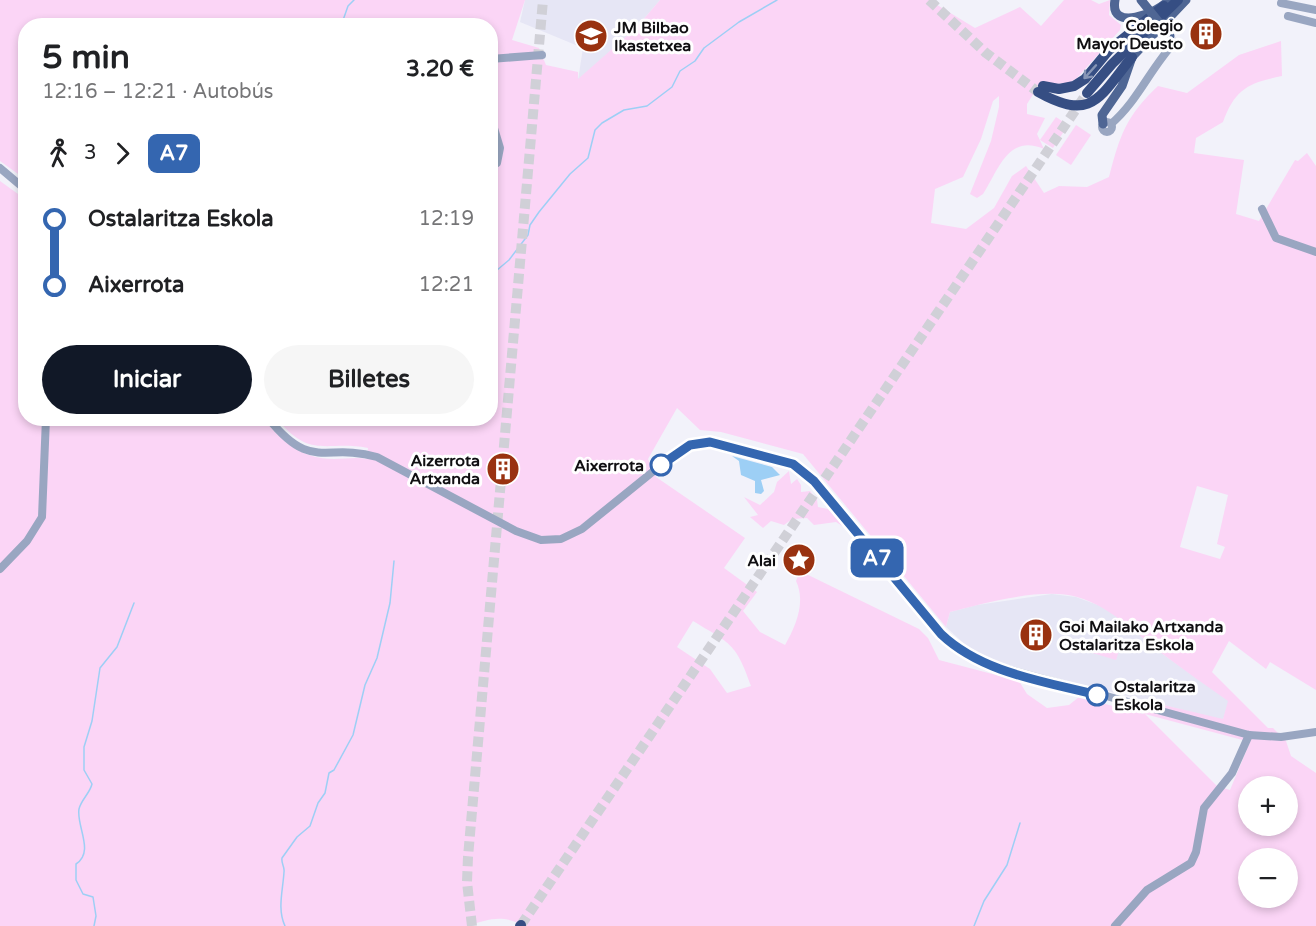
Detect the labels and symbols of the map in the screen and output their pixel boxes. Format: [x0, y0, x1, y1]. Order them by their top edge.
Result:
place label: Colegio Mayor Deusto [1076, 16, 1183, 54]
building icon: Colegio Mayor Deusto [1188, 16, 1224, 52]
school or university icon: JM Bilbao Ikastetxea [573, 18, 609, 54]
place label: JM Bilbao Ikastetxea [613, 18, 691, 56]
one-way arrow [1083, 65, 1097, 80]
place label: Aizerrota Artxanda [409, 451, 480, 489]
building icon: Aizerrota Artxanda [485, 451, 521, 487]
marker: Aixerrota [650, 454, 672, 476]
place label: Aixerrota [574, 456, 644, 476]
line badge: A7 [850, 538, 904, 578]
place icon: Alai [781, 542, 817, 578]
place label: Alai [747, 551, 776, 571]
building icon: Goi Mailako Artxanda Ostalaritza Eskola [1018, 617, 1054, 653]
place label: Goi Mailako Artxanda Ostalaritza Eskola [1059, 617, 1223, 655]
place label: Ostalaritza Eskola [1114, 677, 1196, 715]
marker: Ostalaritza Eskola [1086, 684, 1108, 706]

